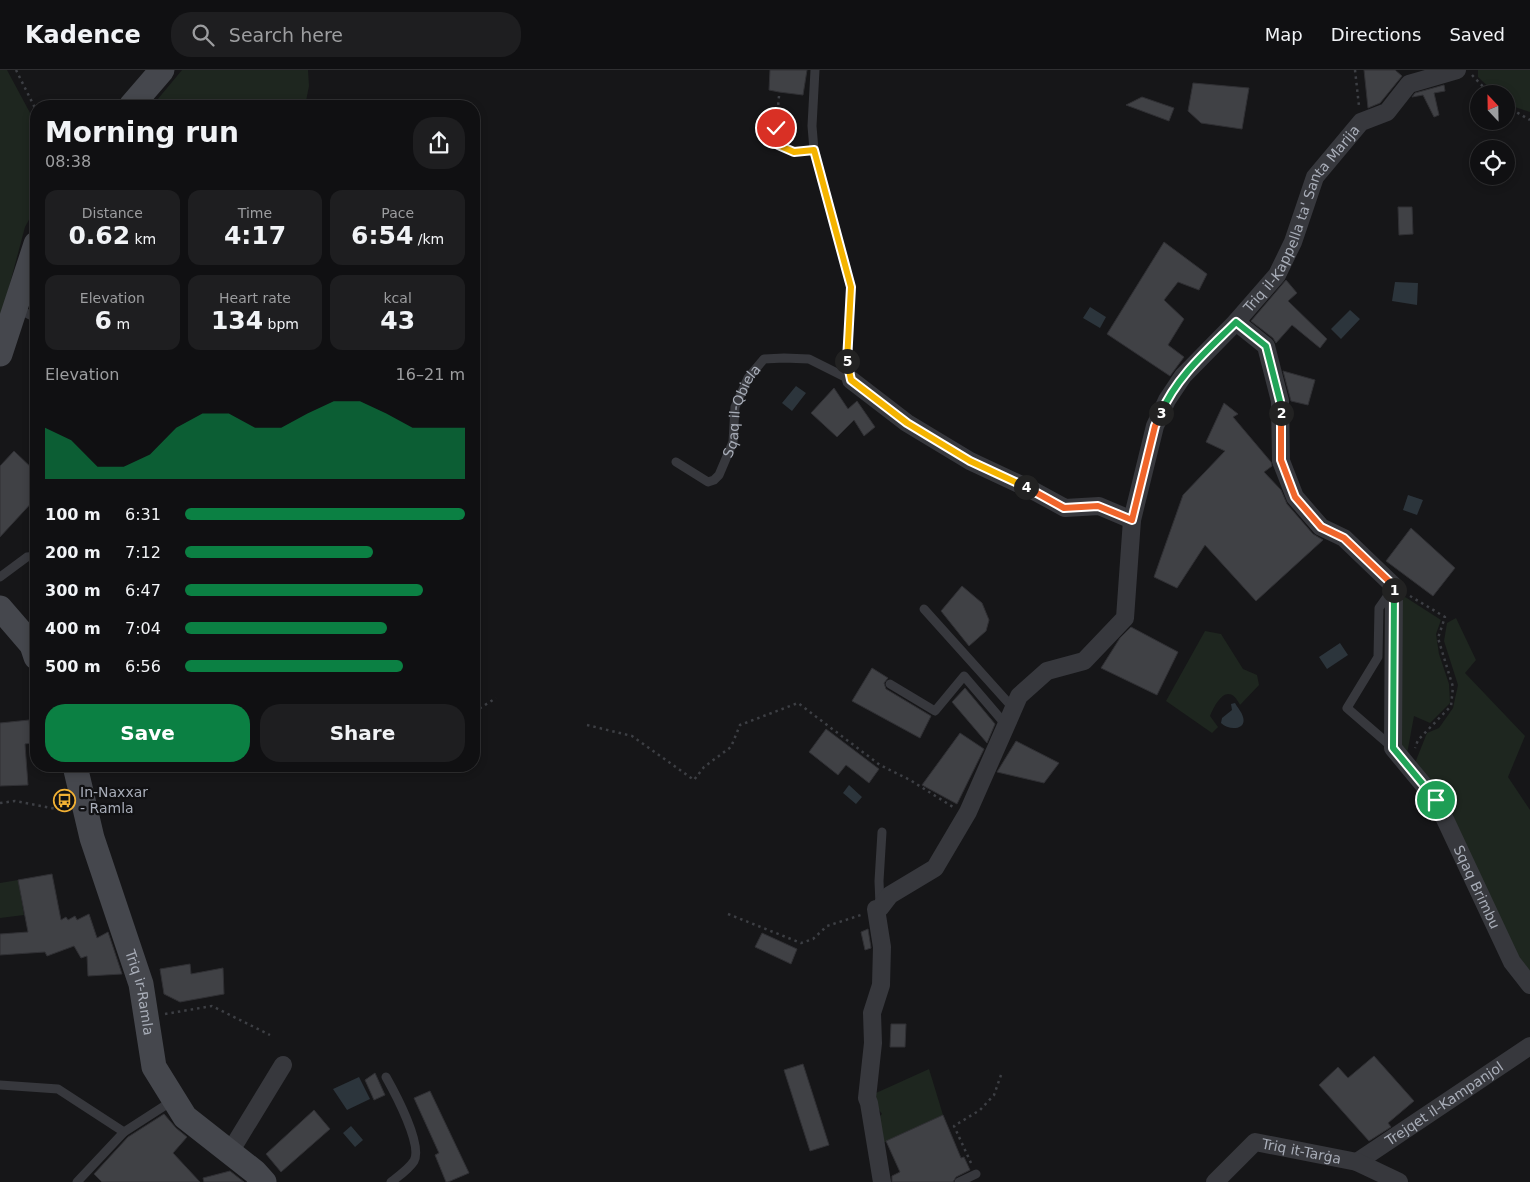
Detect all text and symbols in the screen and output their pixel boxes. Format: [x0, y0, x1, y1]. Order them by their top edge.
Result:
search box [171, 12, 521, 57]
text: Kadence [25, 21, 141, 49]
icon: search [189, 21, 217, 49]
text: Search here [229, 24, 343, 46]
text: Map [1265, 24, 1303, 45]
text: Directions [1331, 24, 1421, 45]
text: Saved [1449, 24, 1505, 45]
north arrow [1470, 85, 1515, 130]
map controls [1470, 85, 1515, 185]
pin [755, 107, 797, 149]
icon: check [762, 114, 790, 142]
text: Morning run [45, 116, 239, 149]
button: share [413, 117, 465, 169]
street label: Triq il-Kappella ta' Santa Marija [1240, 122, 1363, 316]
button: locate [1470, 140, 1515, 185]
text: 08:38 [45, 152, 91, 171]
text: Distance [82, 205, 143, 221]
text: Time [238, 205, 272, 221]
text: Pace [381, 205, 414, 221]
text: 0.62 [68, 221, 130, 250]
text: 4:17 [224, 221, 286, 250]
text: 6:54 [351, 221, 413, 250]
text: km [130, 231, 156, 247]
text: /km [413, 231, 444, 247]
text: Elevation [80, 290, 145, 306]
text: Heart rate [219, 290, 291, 306]
text: kcal [384, 290, 412, 306]
text: 6 [95, 306, 112, 335]
text: 134 [211, 306, 263, 335]
text: 43 [380, 306, 415, 335]
text: m [112, 316, 130, 332]
text: bpm [263, 316, 299, 332]
pin: 5 [834, 348, 860, 374]
text: 5 [843, 353, 852, 369]
street label: Sqaq il-Qbiela [719, 361, 764, 460]
text: Elevation [45, 365, 119, 384]
text: 16–21 m [396, 365, 465, 384]
pin: 3 [1148, 400, 1174, 426]
pin: 2 [1268, 400, 1294, 426]
text: 3 [1157, 405, 1166, 421]
text: 2 [1277, 405, 1286, 421]
pin: 4 [1014, 474, 1038, 500]
text: 4 [1022, 479, 1031, 495]
text: 100 m [45, 505, 101, 524]
text: 6:31 [125, 505, 161, 524]
text: 200 m [45, 543, 101, 562]
text: 7:12 [125, 543, 161, 562]
pin: 1 [1382, 578, 1406, 602]
text: 300 m [45, 581, 101, 600]
text: 6:47 [125, 581, 161, 600]
text: 1 [1390, 582, 1399, 598]
text: 400 m [45, 619, 101, 638]
text: 7:04 [125, 619, 161, 638]
text: 500 m [45, 657, 101, 676]
text: 6:56 [125, 657, 161, 676]
button: Save [45, 704, 250, 762]
button: Share [260, 704, 465, 762]
pin [1415, 779, 1457, 821]
place label: In-Naxxar - Ramla [80, 784, 148, 816]
icon: arrive [1422, 786, 1450, 814]
bus stop icon: In-Naxxar - Ramla [52, 788, 76, 812]
street label: Sqaq Brimbu [1450, 843, 1503, 931]
street label: Triq ir-Ramla [122, 947, 157, 1036]
street label: Trejqet il-Kampanjol [1381, 1058, 1506, 1149]
street label: Triq it-Tarġa [1259, 1135, 1343, 1167]

